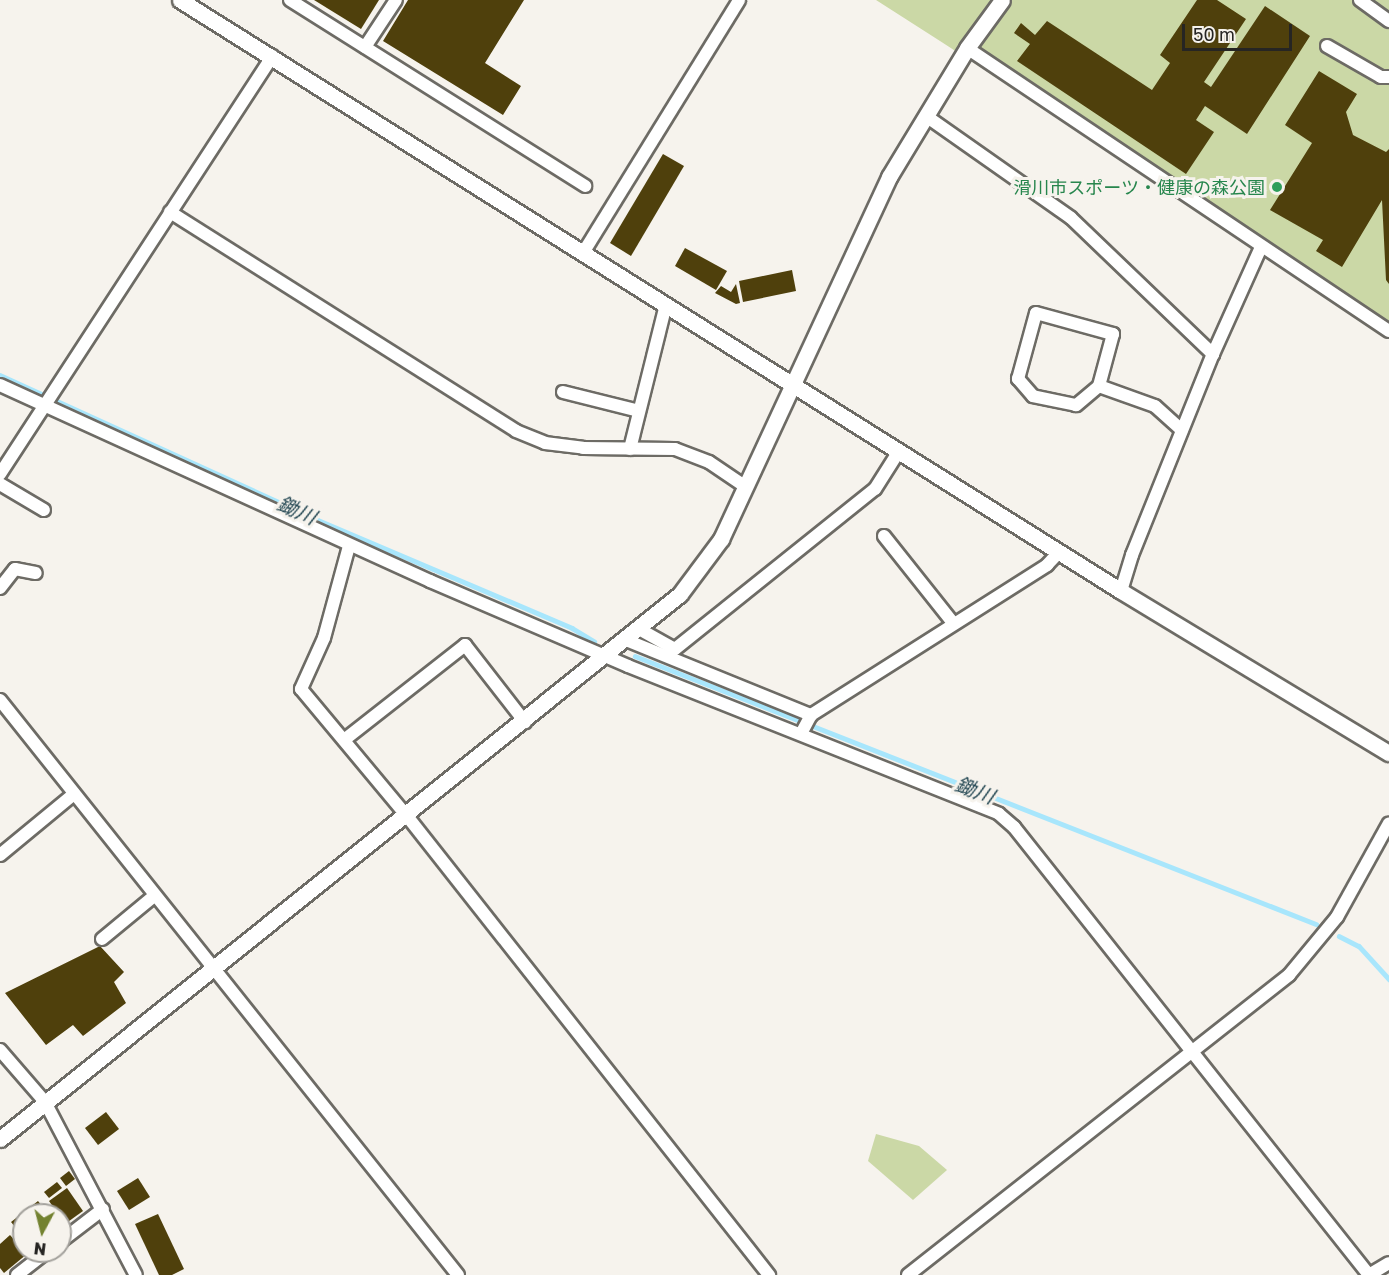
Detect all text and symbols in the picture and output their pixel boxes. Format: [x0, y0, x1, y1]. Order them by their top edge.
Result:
scale bar [1185, 12, 1294, 50]
text: 50 m [1193, 23, 1235, 45]
place label: 滑川市スポーツ・健康の森公園 [1013, 176, 1265, 198]
marker: 滑川市スポーツ・健康の森公園 [1270, 180, 1284, 194]
water label: 鋤川 [274, 491, 320, 529]
water label: 鋤川 [952, 772, 998, 808]
north arrow [12, 1203, 72, 1263]
text: N [33, 1238, 47, 1260]

